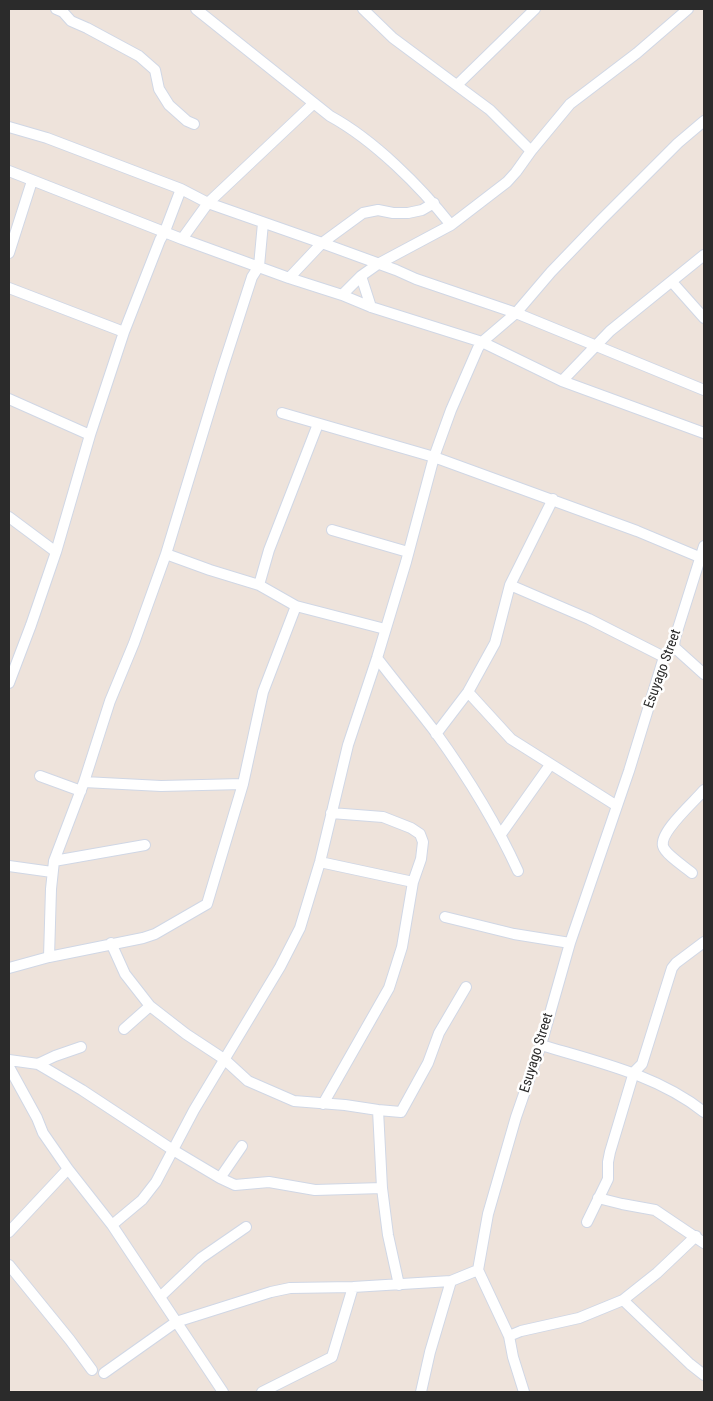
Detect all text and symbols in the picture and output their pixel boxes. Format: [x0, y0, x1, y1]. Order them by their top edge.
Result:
street label: Esuyago Street [641, 627, 685, 711]
street label: Esuyago Street [517, 1011, 557, 1095]

